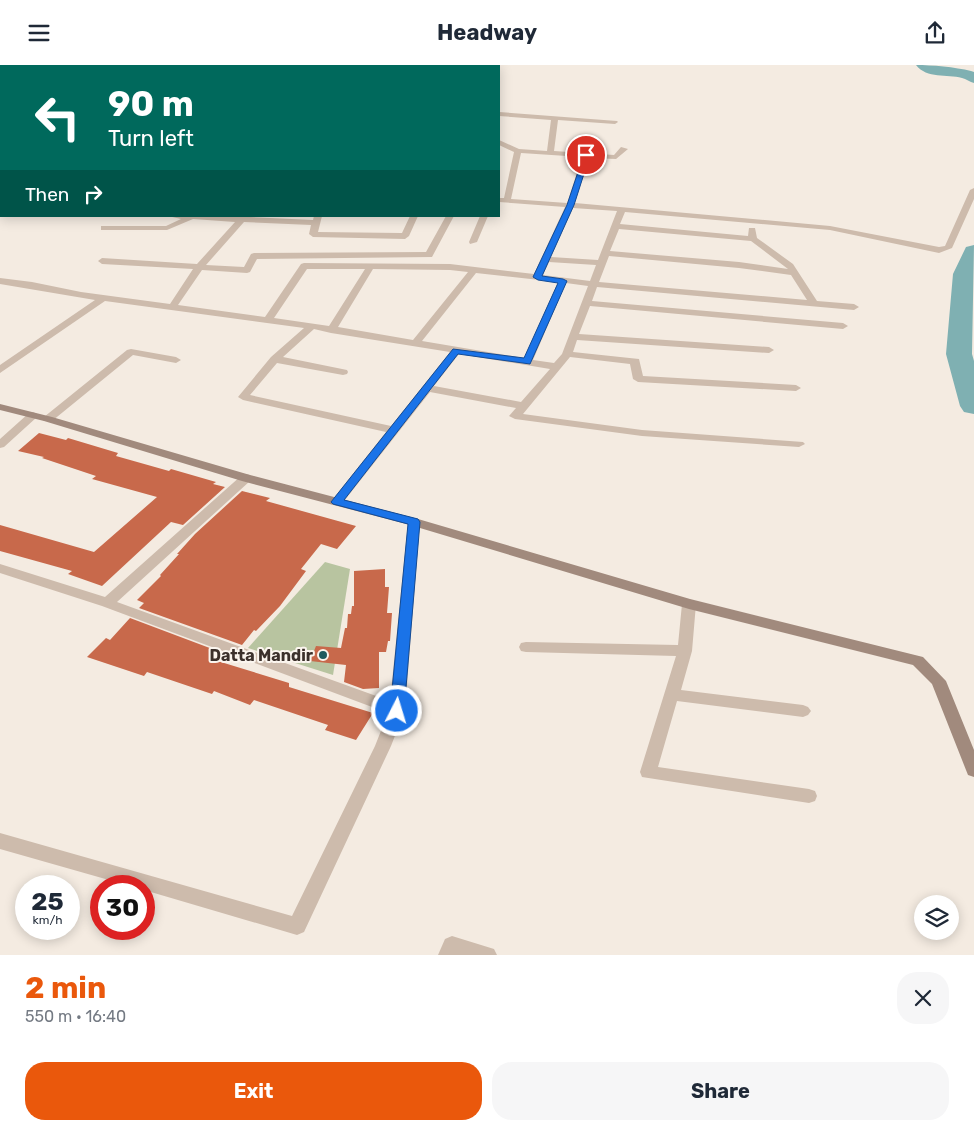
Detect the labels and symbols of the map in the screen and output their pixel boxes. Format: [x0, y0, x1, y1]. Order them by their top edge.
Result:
pin [565, 134, 607, 176]
place label: Datta Mandir [209, 646, 314, 665]
marker: Datta Mandir [317, 649, 329, 661]
position arrow [370, 684, 422, 736]
speed limit sign: 30 [90, 875, 155, 940]

